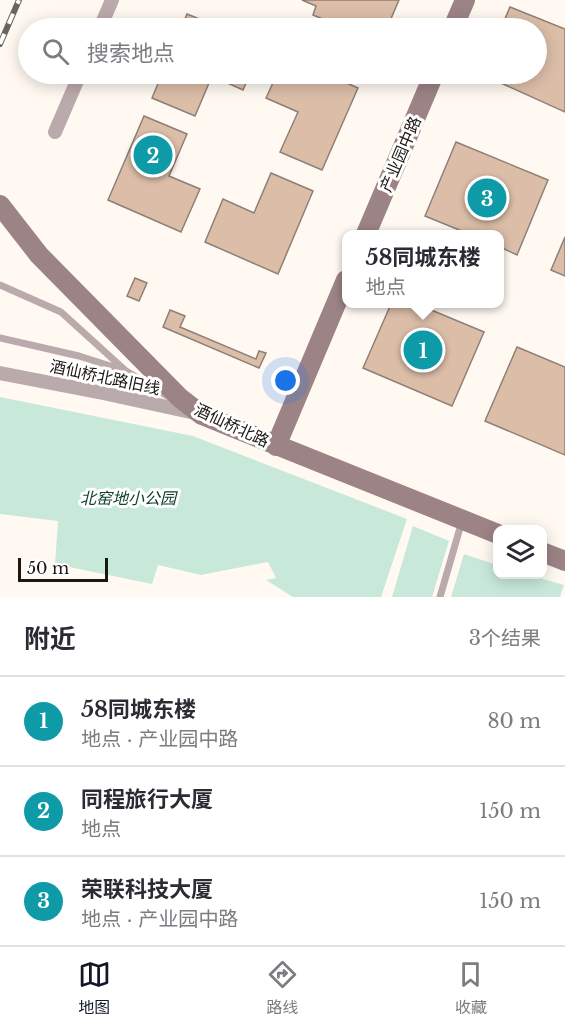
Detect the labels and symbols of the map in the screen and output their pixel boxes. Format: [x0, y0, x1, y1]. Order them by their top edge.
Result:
street label: 产业园中路 [375, 113, 425, 195]
pin: 2 [134, 132, 172, 178]
pin: 3 [468, 176, 506, 220]
pin: 1 [404, 328, 442, 372]
street label: 酒仙桥北路旧线 [48, 356, 162, 398]
your location [271, 366, 300, 395]
street label: 酒仙桥北路 [192, 399, 272, 451]
park label: 北窑地小公园 [80, 488, 178, 508]
scale bar [18, 555, 108, 582]

